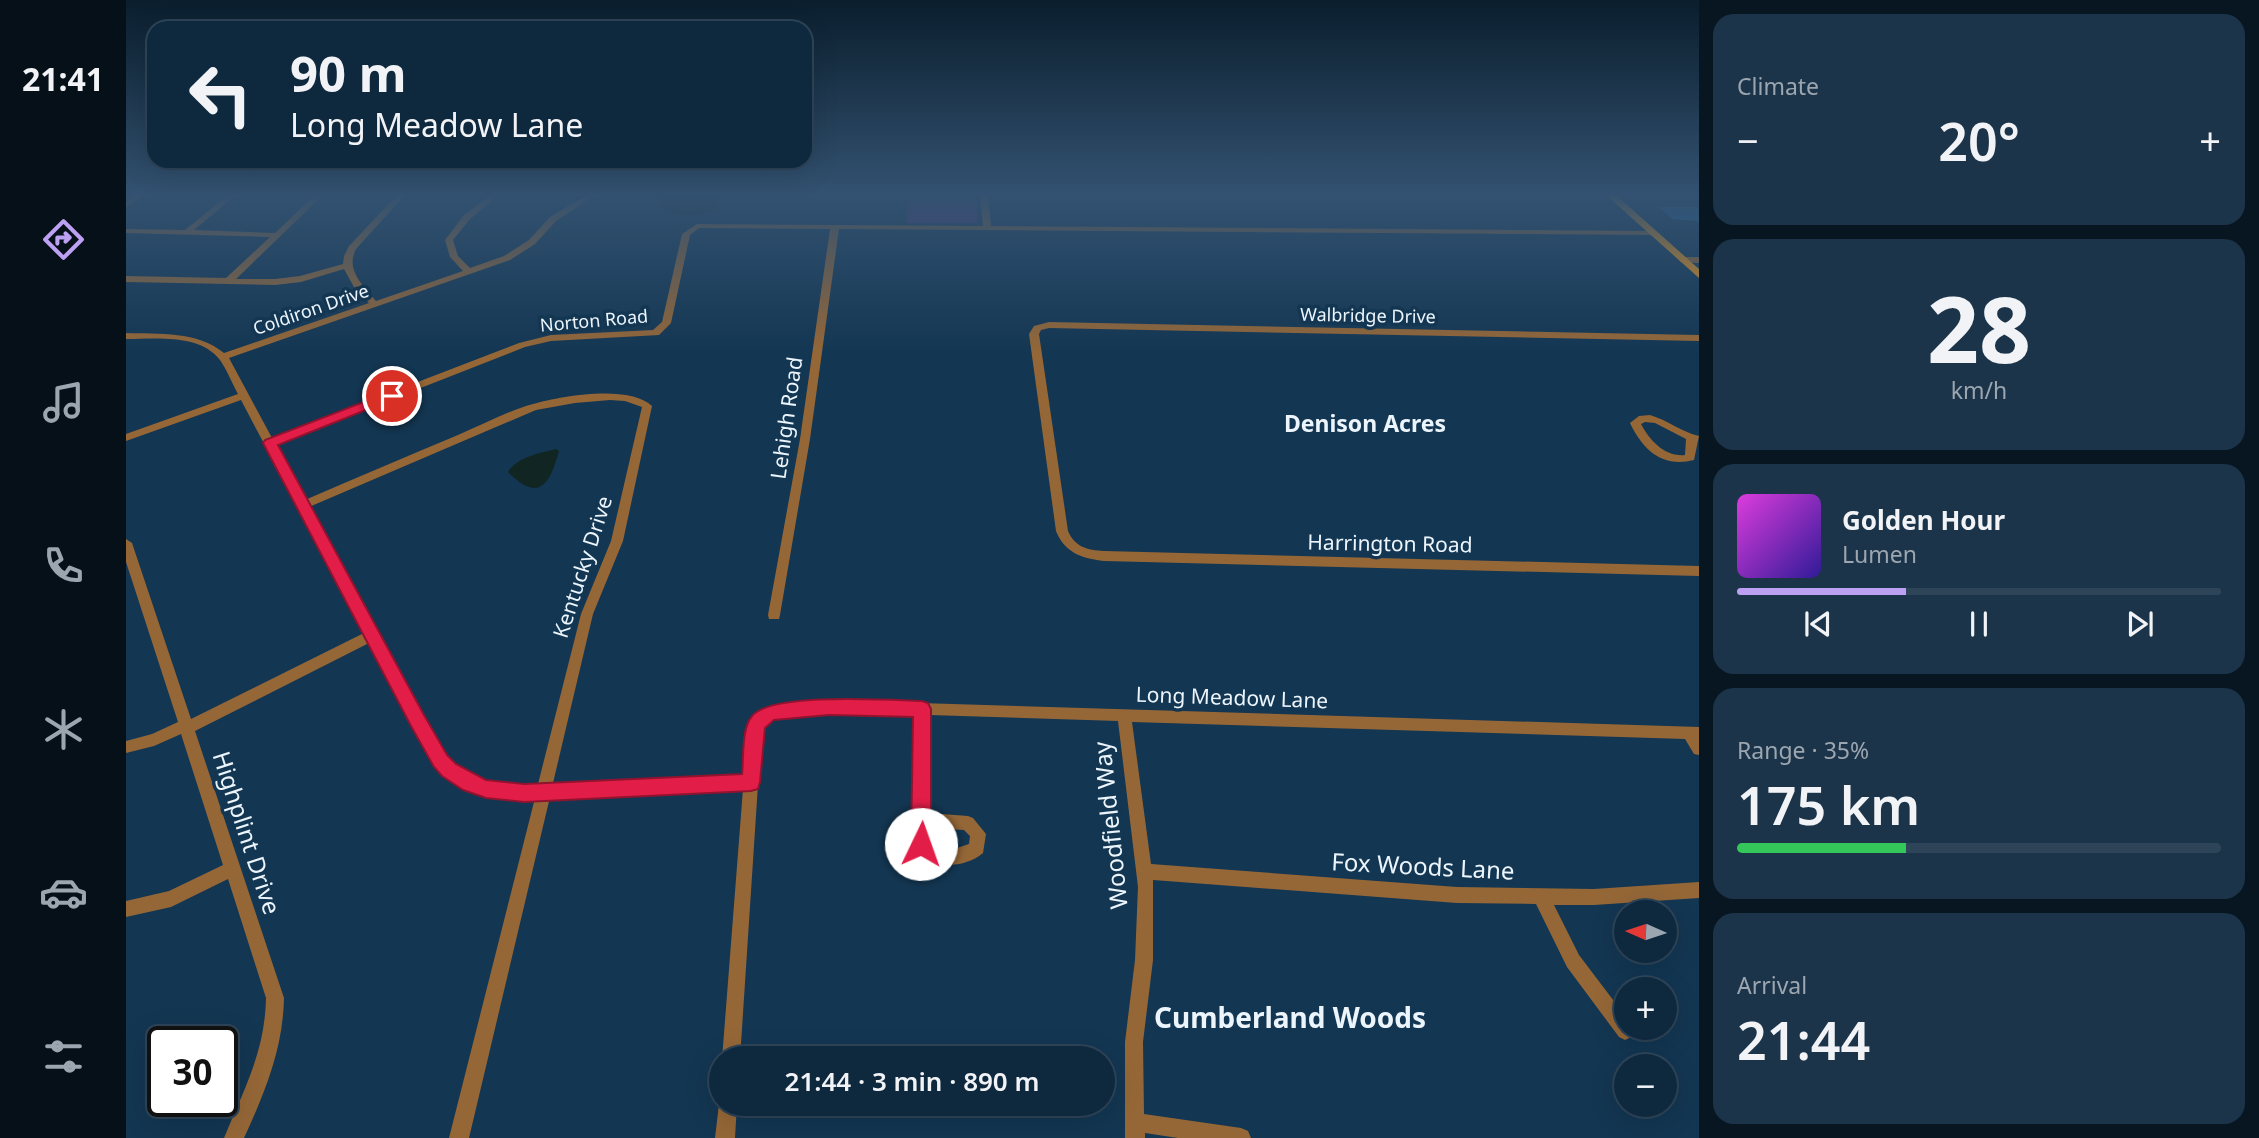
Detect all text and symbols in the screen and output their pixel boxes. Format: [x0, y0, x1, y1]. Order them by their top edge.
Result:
text: 90 m [290, 40, 407, 106]
icon: left [175, 49, 266, 140]
text: 21:41 [22, 57, 104, 100]
text: Climate [1737, 70, 1819, 102]
text: Long Meadow Lane [290, 103, 583, 146]
text: 20° [1938, 105, 2020, 176]
text: − [1737, 114, 1759, 166]
text: + [2199, 114, 2221, 166]
icon: directions [39, 215, 88, 264]
text: 28 [1927, 266, 2031, 390]
street label: Coldiron Drive [250, 278, 372, 340]
street label: Walbridge Drive [1300, 302, 1436, 328]
street label: Norton Road [539, 303, 649, 337]
street label: Lehigh Road [764, 355, 808, 481]
pin [362, 366, 422, 426]
text: km/h [1951, 374, 2007, 406]
icon: arrive [373, 377, 411, 415]
icon: music [39, 378, 88, 427]
district label: Denison Acres [1284, 407, 1446, 439]
street label: Kentucky Drive [546, 492, 618, 641]
text: Golden Hour [1842, 502, 2005, 538]
street label: Harrington Road [1307, 528, 1473, 558]
text: Lumen [1842, 538, 1917, 570]
icon: phone [39, 541, 88, 590]
icon: previous [1799, 605, 1837, 643]
icon: pause [1960, 605, 1998, 643]
icon: next [2121, 605, 2159, 643]
street label: Long Meadow Lane [1135, 680, 1329, 714]
icon: climate [39, 705, 88, 754]
text: Range · 35% [1737, 734, 1869, 766]
street label: Woodfield Way [1084, 739, 1135, 911]
street label: Highplint Drive [205, 747, 289, 918]
text: 175 km [1737, 769, 1920, 840]
position arrow [884, 807, 958, 881]
street label: Fox Woods Lane [1331, 844, 1515, 887]
icon: car [39, 868, 88, 917]
north arrow [1614, 900, 1676, 962]
map controls [1614, 900, 1677, 1117]
text: Arrival [1737, 969, 1807, 1001]
button: + [1614, 977, 1677, 1040]
district label: Cumberland Woods [1154, 998, 1426, 1036]
text: 21:44 [1737, 1004, 1870, 1075]
speed limit sign: 30 [147, 1026, 238, 1117]
icon: filters [39, 1032, 88, 1081]
button: − [1614, 1054, 1677, 1117]
text: 21:44 · 3 min · 890 m [785, 1063, 1039, 1099]

